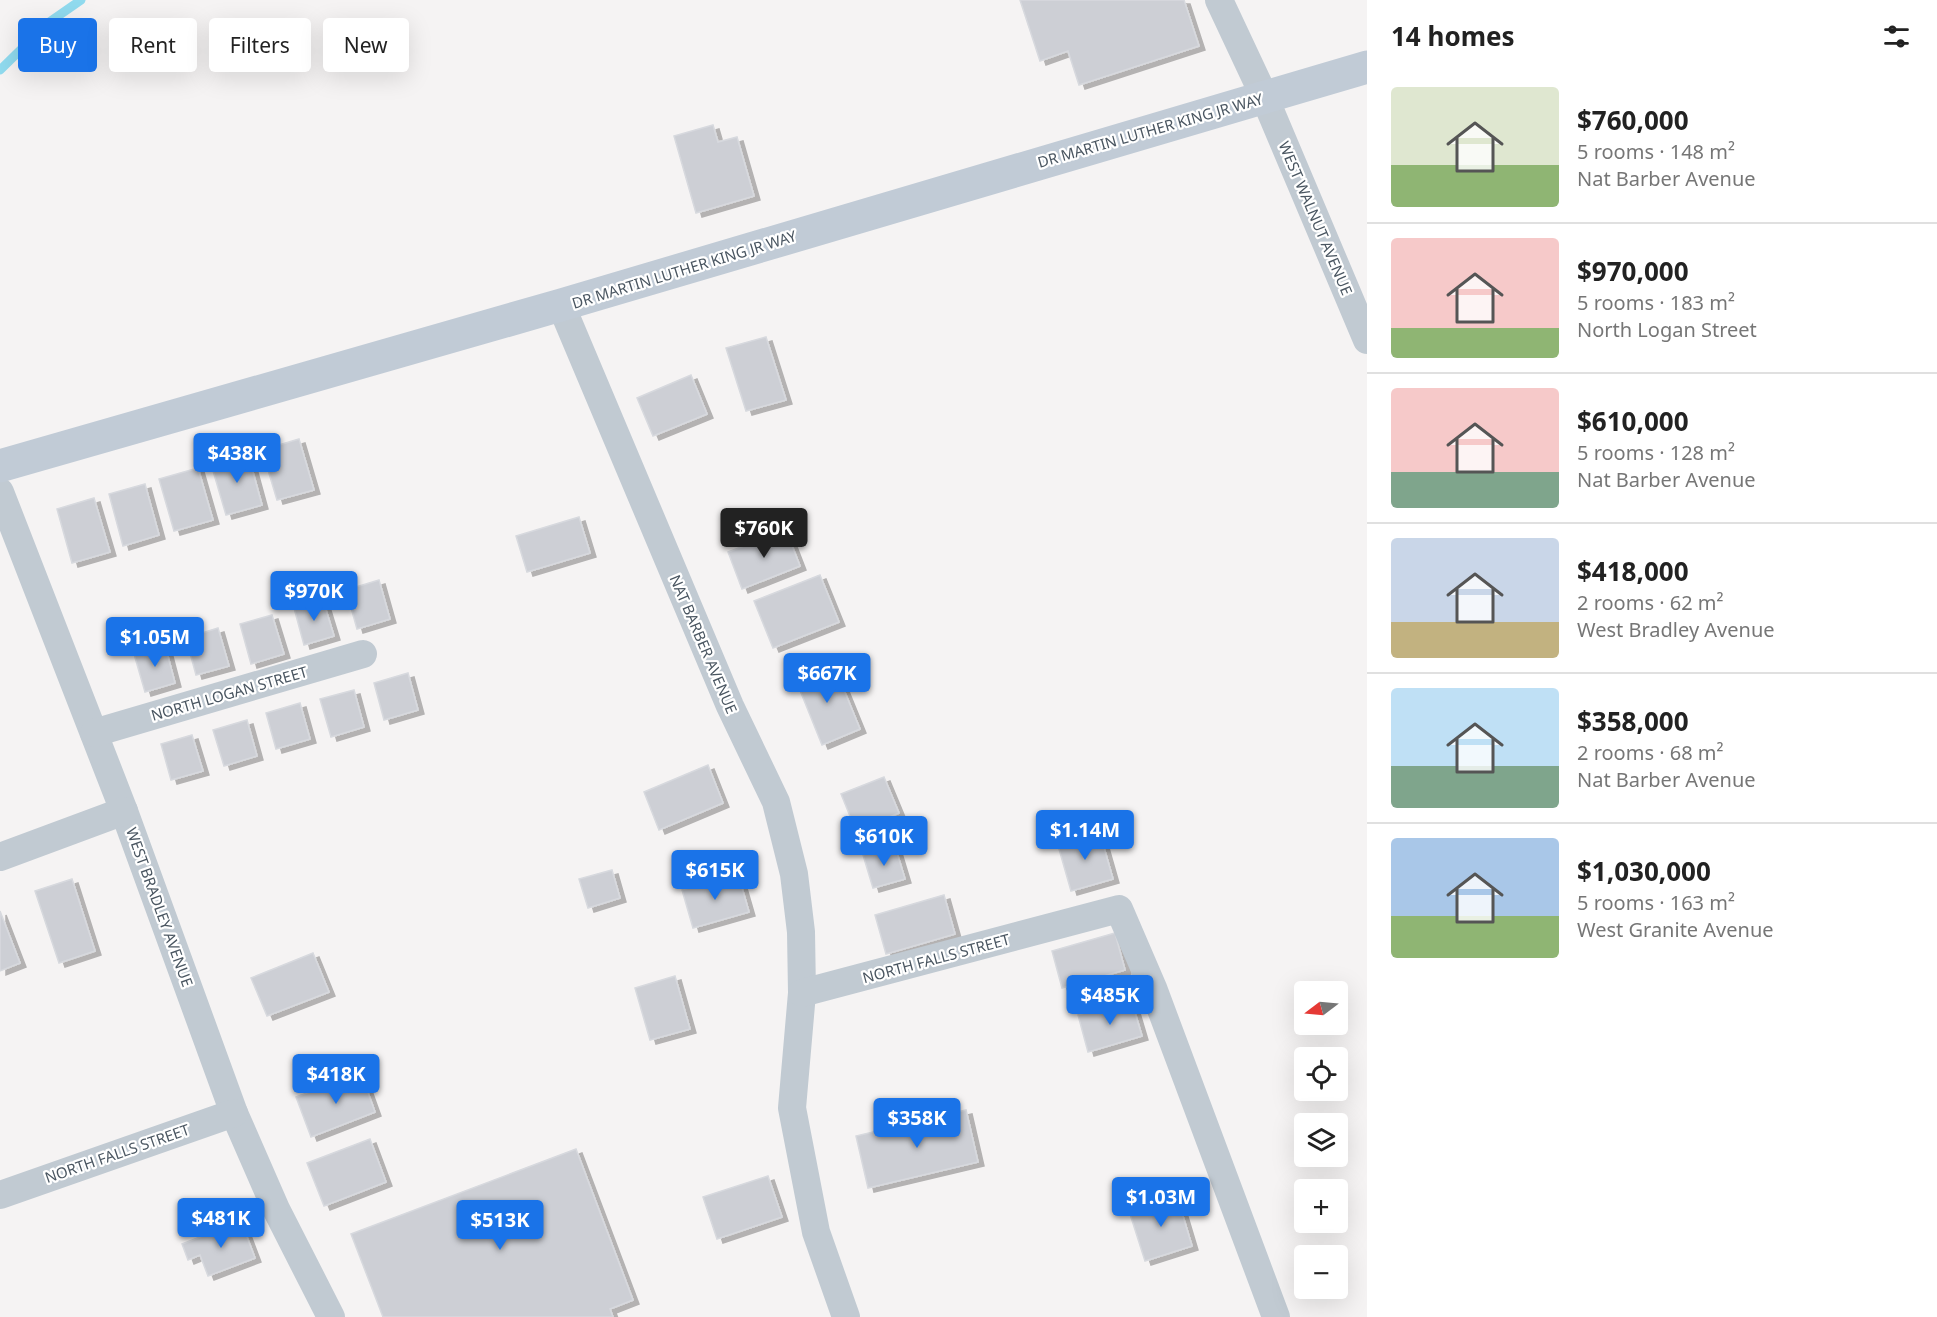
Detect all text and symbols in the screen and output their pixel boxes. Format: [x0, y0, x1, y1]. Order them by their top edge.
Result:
chip: Buy [18, 18, 97, 72]
chip: Rent [109, 18, 197, 72]
chip: Filters [209, 18, 311, 72]
chip: New [323, 18, 409, 72]
text: 14 homes [1391, 18, 1515, 54]
icon: filters [1880, 20, 1913, 53]
street label: DR MARTIN LUTHER KING JR WAY [1035, 88, 1266, 172]
text: $760,000 [1577, 102, 1689, 138]
icon: home [1439, 111, 1511, 183]
street label: WEST WALNUT AVENUE [1275, 138, 1357, 298]
text: 5 rooms · 148 m² [1577, 138, 1735, 165]
text: Nat Barber Avenue [1577, 165, 1756, 192]
street label: DR MARTIN LUTHER KING JR WAY [569, 225, 799, 313]
text: $970,000 [1577, 253, 1689, 289]
icon: home [1439, 262, 1511, 334]
text: 5 rooms · 183 m² [1577, 289, 1735, 316]
text: North Logan Street [1577, 316, 1757, 343]
text: $610,000 [1577, 403, 1689, 439]
icon: home [1439, 412, 1511, 484]
pin: $438K [195, 433, 279, 484]
text: $438K [207, 439, 267, 466]
text: 5 rooms · 128 m² [1577, 439, 1735, 466]
text: Nat Barber Avenue [1577, 466, 1756, 493]
pin: $760K [722, 508, 806, 559]
text: $760K [734, 514, 794, 541]
text: $418,000 [1577, 553, 1689, 589]
icon: home [1439, 562, 1511, 634]
pin: $970K [272, 571, 356, 622]
street label: NAT BARBER AVENUE [666, 571, 742, 717]
text: $970K [284, 577, 344, 604]
text: 2 rooms · 62 m² [1577, 589, 1724, 616]
text: West Bradley Avenue [1577, 616, 1775, 643]
pin: $1.05M [106, 617, 204, 668]
text: $1.05M [120, 623, 190, 650]
pin: $667K [785, 653, 869, 704]
text: $667K [797, 659, 857, 686]
street label: NORTH LOGAN STREET [148, 661, 310, 725]
text: $358,000 [1577, 703, 1689, 739]
icon: home [1439, 712, 1511, 784]
text: 2 rooms · 68 m² [1577, 739, 1724, 766]
text: Nat Barber Avenue [1577, 766, 1756, 793]
pin: $1.14M [1036, 810, 1134, 861]
pin: $610K [842, 816, 926, 867]
text: $1.14M [1050, 816, 1120, 843]
text: $610K [854, 822, 914, 849]
street label: WEST BRADLEY AVENUE [122, 825, 198, 989]
pin: $615K [673, 850, 757, 901]
text: $1,030,000 [1577, 853, 1711, 889]
text: $615K [685, 856, 745, 883]
icon: home [1439, 862, 1511, 934]
text: 5 rooms · 163 m² [1577, 889, 1735, 916]
text: West Granite Avenue [1577, 916, 1774, 943]
street label: NORTH FALLS STREET [860, 929, 1012, 987]
pin: $485K [1068, 975, 1152, 1026]
text: $485K [1080, 981, 1140, 1008]
north arrow [1294, 981, 1348, 1035]
map controls [1294, 981, 1348, 1299]
button: locate [1294, 1047, 1348, 1101]
pin: $418K [294, 1054, 378, 1105]
text: $418K [306, 1060, 366, 1087]
pin: $358K [875, 1098, 959, 1149]
text: $358K [887, 1104, 947, 1131]
button: layers [1294, 1113, 1348, 1167]
street label: NORTH FALLS STREET [42, 1119, 193, 1187]
pin: $1.03M [1112, 1177, 1210, 1228]
button: + [1294, 1179, 1348, 1233]
text: $1.03M [1126, 1183, 1196, 1210]
pin: $481K [179, 1198, 263, 1249]
pin: $513K [458, 1200, 542, 1251]
text: $481K [191, 1204, 251, 1231]
text: $513K [470, 1206, 530, 1233]
button: − [1294, 1245, 1348, 1299]

